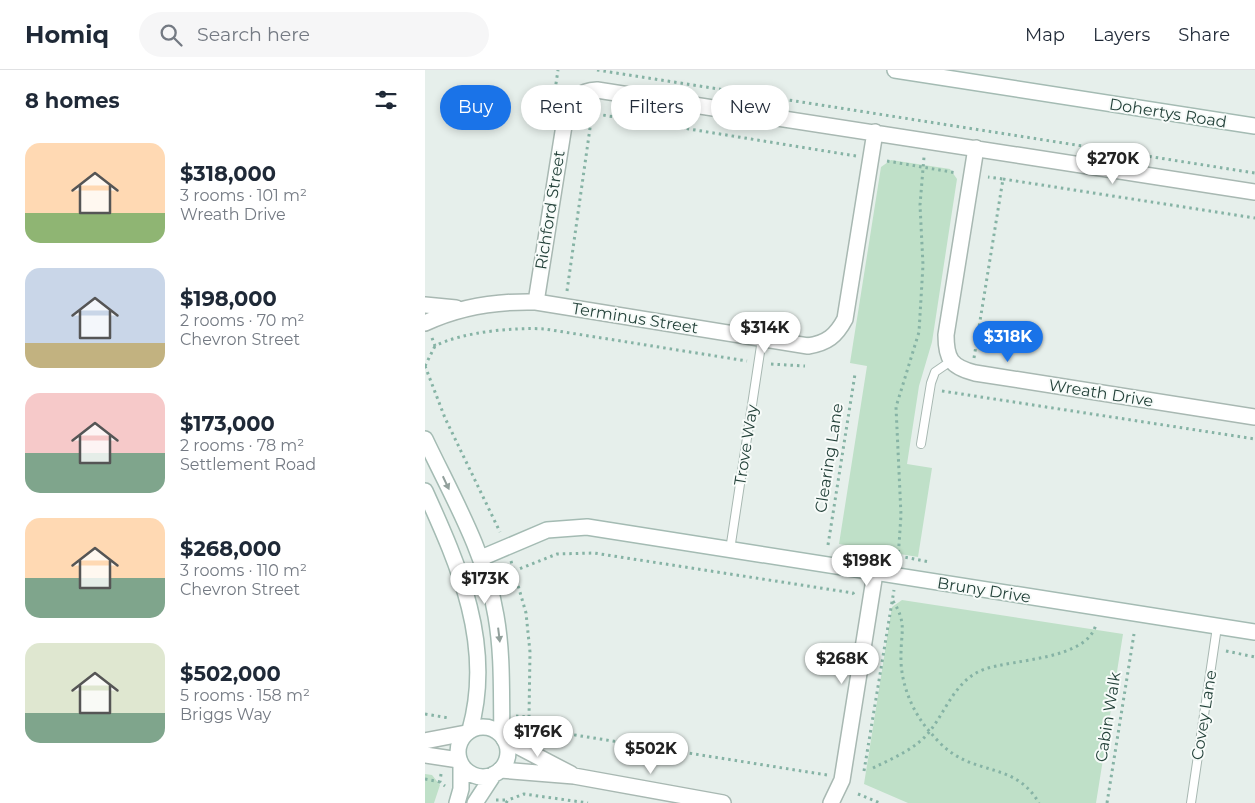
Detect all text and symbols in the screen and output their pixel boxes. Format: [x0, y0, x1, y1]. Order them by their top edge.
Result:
search box [139, 12, 489, 57]
text: Homiq [25, 20, 109, 49]
icon: search [157, 21, 185, 49]
text: Search here [197, 23, 310, 46]
text: Map [1025, 24, 1065, 46]
text: Layers [1093, 24, 1150, 46]
text: Share [1178, 24, 1230, 46]
chip: Buy [440, 85, 511, 130]
chip: Rent [521, 85, 601, 130]
chip: Filters [611, 85, 701, 130]
chip: New [711, 85, 789, 130]
icon: filters [372, 86, 400, 114]
text: 8 homes [25, 88, 120, 113]
street label: Dohertys Road [1108, 94, 1228, 132]
pin: $270K [1078, 142, 1148, 185]
street label: Richford Street [531, 149, 569, 271]
text: $270K [1087, 149, 1139, 168]
text: $318,000 [180, 161, 276, 186]
icon: home [65, 163, 125, 223]
text: 3 rooms · 101 m² [180, 186, 307, 205]
text: Wreath Drive [180, 205, 286, 224]
text: $198,000 [180, 286, 277, 311]
icon: home [65, 288, 125, 348]
street label: Terminus Street [571, 299, 700, 337]
text: 2 rooms · 70 m² [180, 311, 305, 330]
pin: $314K [730, 312, 800, 354]
text: $314K [741, 318, 789, 337]
pin: $318K [973, 320, 1043, 363]
text: $318K [984, 327, 1032, 346]
text: Chevron Street [180, 330, 300, 349]
street label: Wreath Drive [1047, 375, 1155, 411]
street label: Clearing Lane [811, 402, 847, 514]
street label: Trove Way [730, 403, 762, 487]
text: $173,000 [180, 411, 275, 436]
icon: home [65, 413, 125, 473]
text: 2 rooms · 78 m² [180, 436, 304, 455]
text: Settlement Road [180, 455, 316, 474]
one-way arrow [442, 476, 450, 490]
text: $268,000 [180, 536, 281, 561]
icon: home [65, 538, 125, 598]
pin: $198K [832, 544, 902, 587]
text: $198K [843, 551, 891, 570]
text: 3 rooms · 110 m² [180, 561, 307, 580]
pin: $173K [450, 562, 520, 605]
text: $173K [461, 569, 509, 588]
street label: Bruny Drive [936, 573, 1032, 607]
text: Chevron Street [180, 580, 300, 599]
one-way arrow [495, 628, 503, 644]
pin: $268K [807, 642, 877, 685]
text: $268K [816, 649, 868, 668]
text: $502,000 [180, 661, 281, 686]
icon: home [65, 663, 125, 723]
street label: Covey Lane [1188, 669, 1220, 761]
street label: Cabin Walk [1091, 670, 1125, 763]
text: 5 rooms · 158 m² [180, 686, 310, 705]
text: Briggs Way [180, 705, 271, 724]
pin: $176K [503, 716, 573, 758]
text: $176K [514, 722, 562, 741]
pin: $502K [616, 732, 686, 775]
text: $502K [625, 739, 677, 758]

